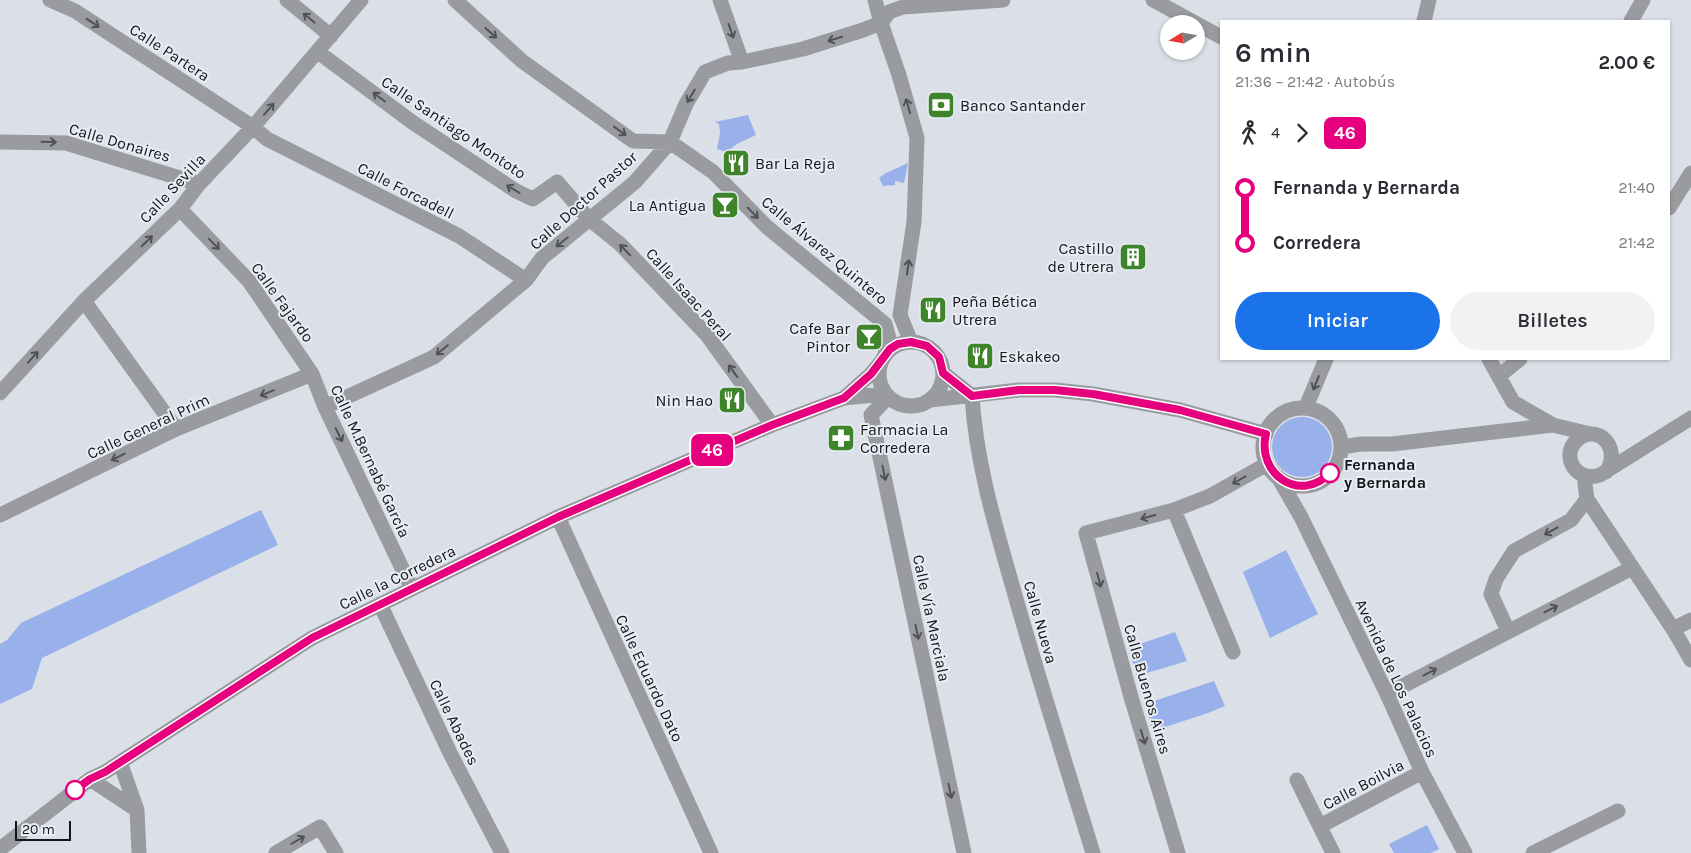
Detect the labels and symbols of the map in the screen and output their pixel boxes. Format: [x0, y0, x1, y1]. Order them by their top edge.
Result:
one-way arrow [303, 12, 316, 23]
north arrow [1160, 15, 1205, 60]
one-way arrow [86, 17, 100, 28]
street label: Calle Partera [126, 19, 213, 85]
one-way arrow [727, 23, 736, 38]
one-way arrow [485, 27, 498, 39]
one-way arrow [828, 35, 843, 44]
street label: Calle Santiago Montoto [378, 72, 530, 183]
one-way arrow [685, 89, 695, 103]
bank icon: Banco Santander [926, 90, 956, 120]
one-way arrow [373, 92, 386, 103]
place label: Banco Santander [960, 96, 1086, 115]
one-way arrow [903, 98, 913, 114]
one-way arrow [263, 102, 274, 115]
street label: Calle Donaires [67, 119, 173, 166]
one-way arrow [613, 126, 627, 136]
one-way arrow [40, 138, 56, 147]
street label: Calle Doctor Pastor [526, 147, 641, 254]
restaurant icon: Bar La Reja [721, 148, 751, 178]
street label: Calle Sevilla [135, 150, 209, 227]
place label: Bar La Reja [755, 154, 835, 173]
street label: Calle Forcadell [354, 158, 457, 223]
one-way arrow [507, 184, 521, 194]
bar icon: La Antigua [710, 190, 740, 220]
street label: Calle Álvarez Quintero [758, 192, 892, 309]
place label: La Antigua [629, 196, 706, 215]
one-way arrow [747, 207, 759, 219]
one-way arrow [140, 235, 153, 247]
one-way arrow [556, 236, 569, 247]
one-way arrow [208, 238, 220, 251]
place label: Castillo de Utrera [1047, 239, 1114, 276]
building icon: Castillo de Utrera [1118, 242, 1148, 272]
one-way arrow [619, 244, 631, 256]
street label: Calle Isaac Peral [642, 244, 735, 345]
street label: Calle Fajardo [247, 259, 318, 346]
one-way arrow [903, 259, 913, 275]
place label: Peña Bética Utrera [952, 292, 1037, 329]
restaurant icon: Peña Bética Utrera [918, 295, 948, 325]
place label: Cafe Bar Pintor [789, 319, 850, 356]
bar icon: Cafe Bar Pintor [854, 322, 884, 352]
restaurant icon: Eskakeo [965, 341, 995, 371]
one-way arrow [436, 345, 449, 356]
place label: Eskakeo [999, 347, 1060, 366]
one-way arrow [27, 350, 39, 363]
one-way arrow [728, 364, 738, 378]
one-way arrow [1310, 375, 1320, 390]
street label: Calle M.Bernabé García [327, 382, 414, 541]
restaurant icon: Nin Hao [717, 385, 747, 415]
one-way arrow [260, 388, 275, 398]
street label: Calle General Prim [84, 390, 213, 463]
place label: Nin Hao [656, 391, 713, 410]
place label: Farmacia La Corredera [860, 420, 948, 457]
pharmacy icon: Farmacia La Corredera [826, 423, 856, 453]
one-way arrow [334, 427, 344, 442]
line badge: 46 [690, 434, 734, 466]
one-way arrow [111, 453, 126, 463]
place label: Fernanda y Bernarda [1344, 455, 1426, 492]
marker: Fernanda y Bernarda [1320, 463, 1340, 483]
one-way arrow [879, 464, 889, 480]
one-way arrow [1231, 475, 1246, 485]
one-way arrow [1140, 513, 1156, 522]
one-way arrow [1544, 527, 1559, 536]
street label: Calle la Corredera [336, 541, 459, 614]
street label: Calle Vía Marciala [909, 553, 954, 683]
one-way arrow [1095, 572, 1104, 588]
street label: Calle Nueva [1020, 579, 1061, 666]
street label: Avenida de Los Palacios [1351, 596, 1442, 760]
one-way arrow [1543, 604, 1558, 613]
street label: Calle Eduardo Dato [612, 611, 687, 745]
street label: Calle Buenos Aires [1120, 622, 1175, 756]
one-way arrow [913, 623, 922, 639]
one-way arrow [1422, 667, 1437, 676]
street label: Calle Abades [426, 676, 484, 768]
one-way arrow [1139, 728, 1149, 744]
street label: Calle Boilvia [1319, 755, 1407, 814]
unlabelled marker [65, 780, 85, 800]
one-way arrow [946, 782, 956, 798]
scale bar [15, 818, 71, 841]
one-way arrow [290, 835, 305, 845]

